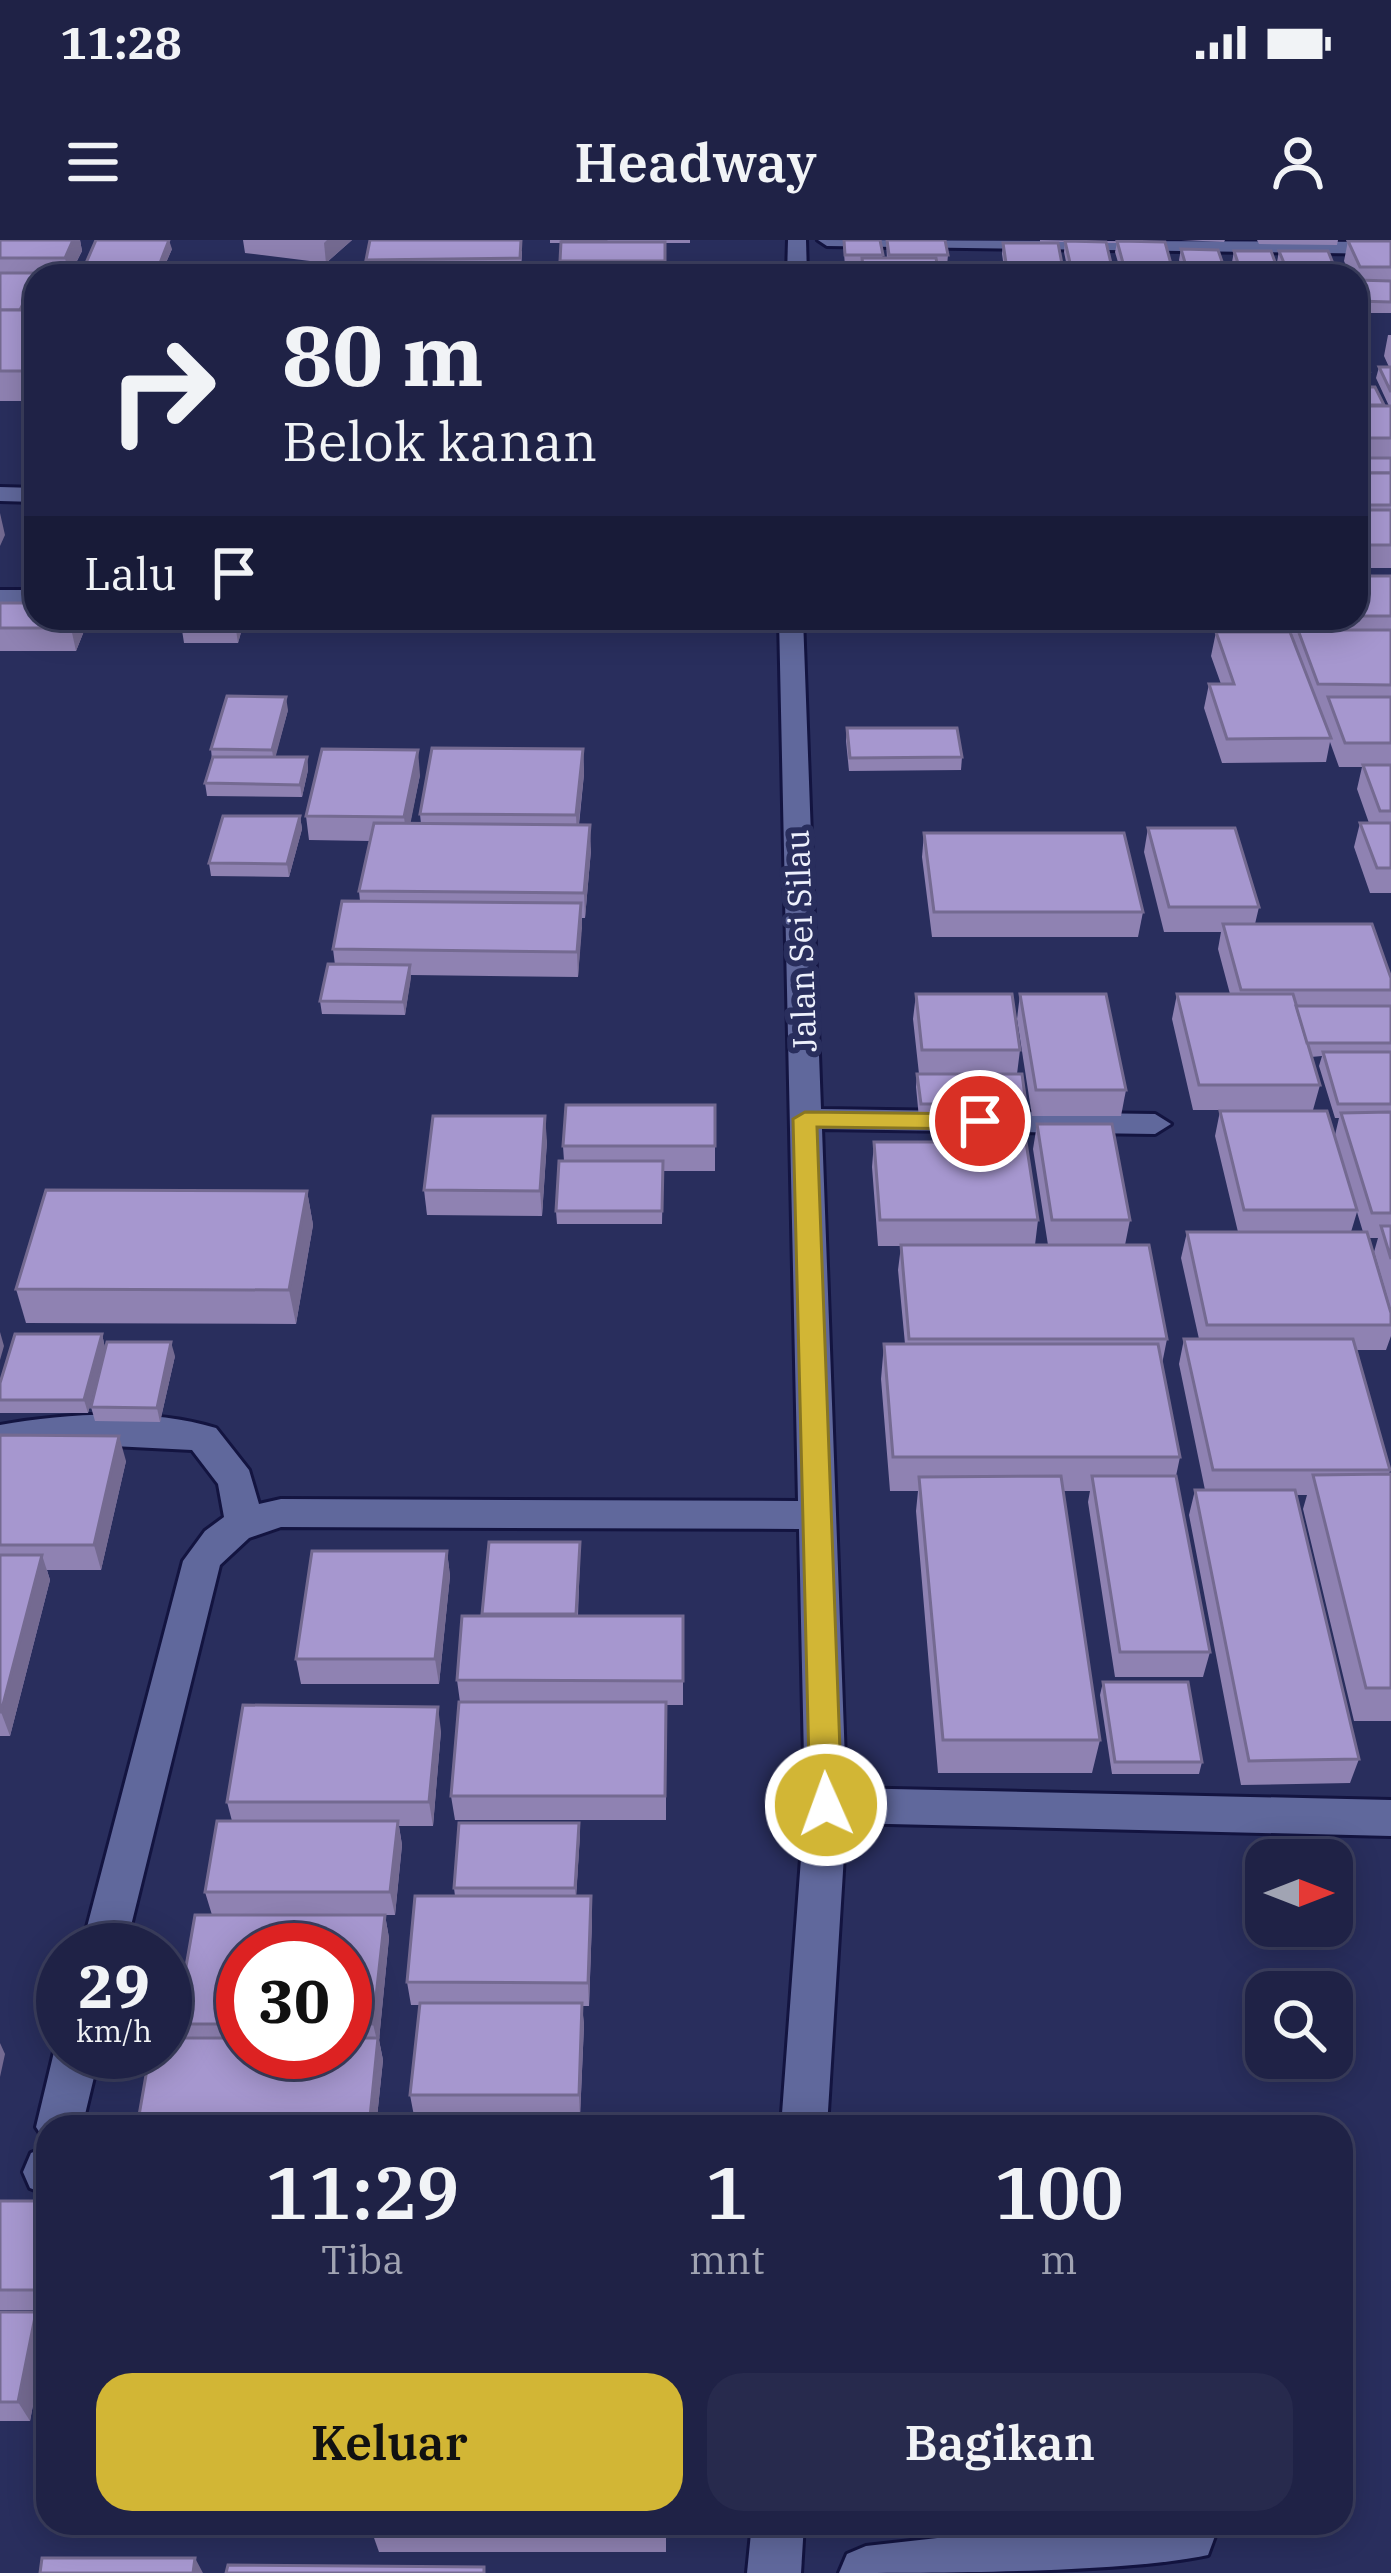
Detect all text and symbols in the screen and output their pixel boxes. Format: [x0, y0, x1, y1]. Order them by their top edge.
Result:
text: 11:28 [60, 13, 182, 71]
text: Headway [574, 127, 817, 197]
icon: menu [60, 129, 126, 195]
icon: person [1265, 129, 1331, 195]
text: 80 m [282, 300, 484, 409]
icon: right [84, 312, 240, 468]
text: Belok kanan [282, 406, 597, 476]
icon: arrive [201, 540, 267, 606]
text: Lalu [84, 544, 177, 602]
street label: Jalan Sei Silau [775, 829, 825, 1053]
pin [929, 1070, 1031, 1172]
icon: arrive [947, 1088, 1013, 1154]
position arrow [763, 1742, 889, 1868]
north arrow [1245, 1839, 1353, 1947]
map controls [1245, 1839, 1353, 2079]
speed limit sign: 30 [216, 1923, 372, 2079]
text: 29 [78, 1946, 150, 2025]
button: search [1245, 1971, 1353, 2079]
text: km/h [76, 2011, 152, 2050]
text: 11:29 [265, 2145, 460, 2239]
text: 1 [705, 2145, 748, 2239]
text: 100 [994, 2145, 1124, 2239]
text: Tiba [321, 2234, 404, 2285]
text: mnt [689, 2234, 765, 2285]
text: m [1040, 2234, 1077, 2285]
button: Keluar [96, 2373, 683, 2511]
button: Bagikan [707, 2373, 1293, 2511]

